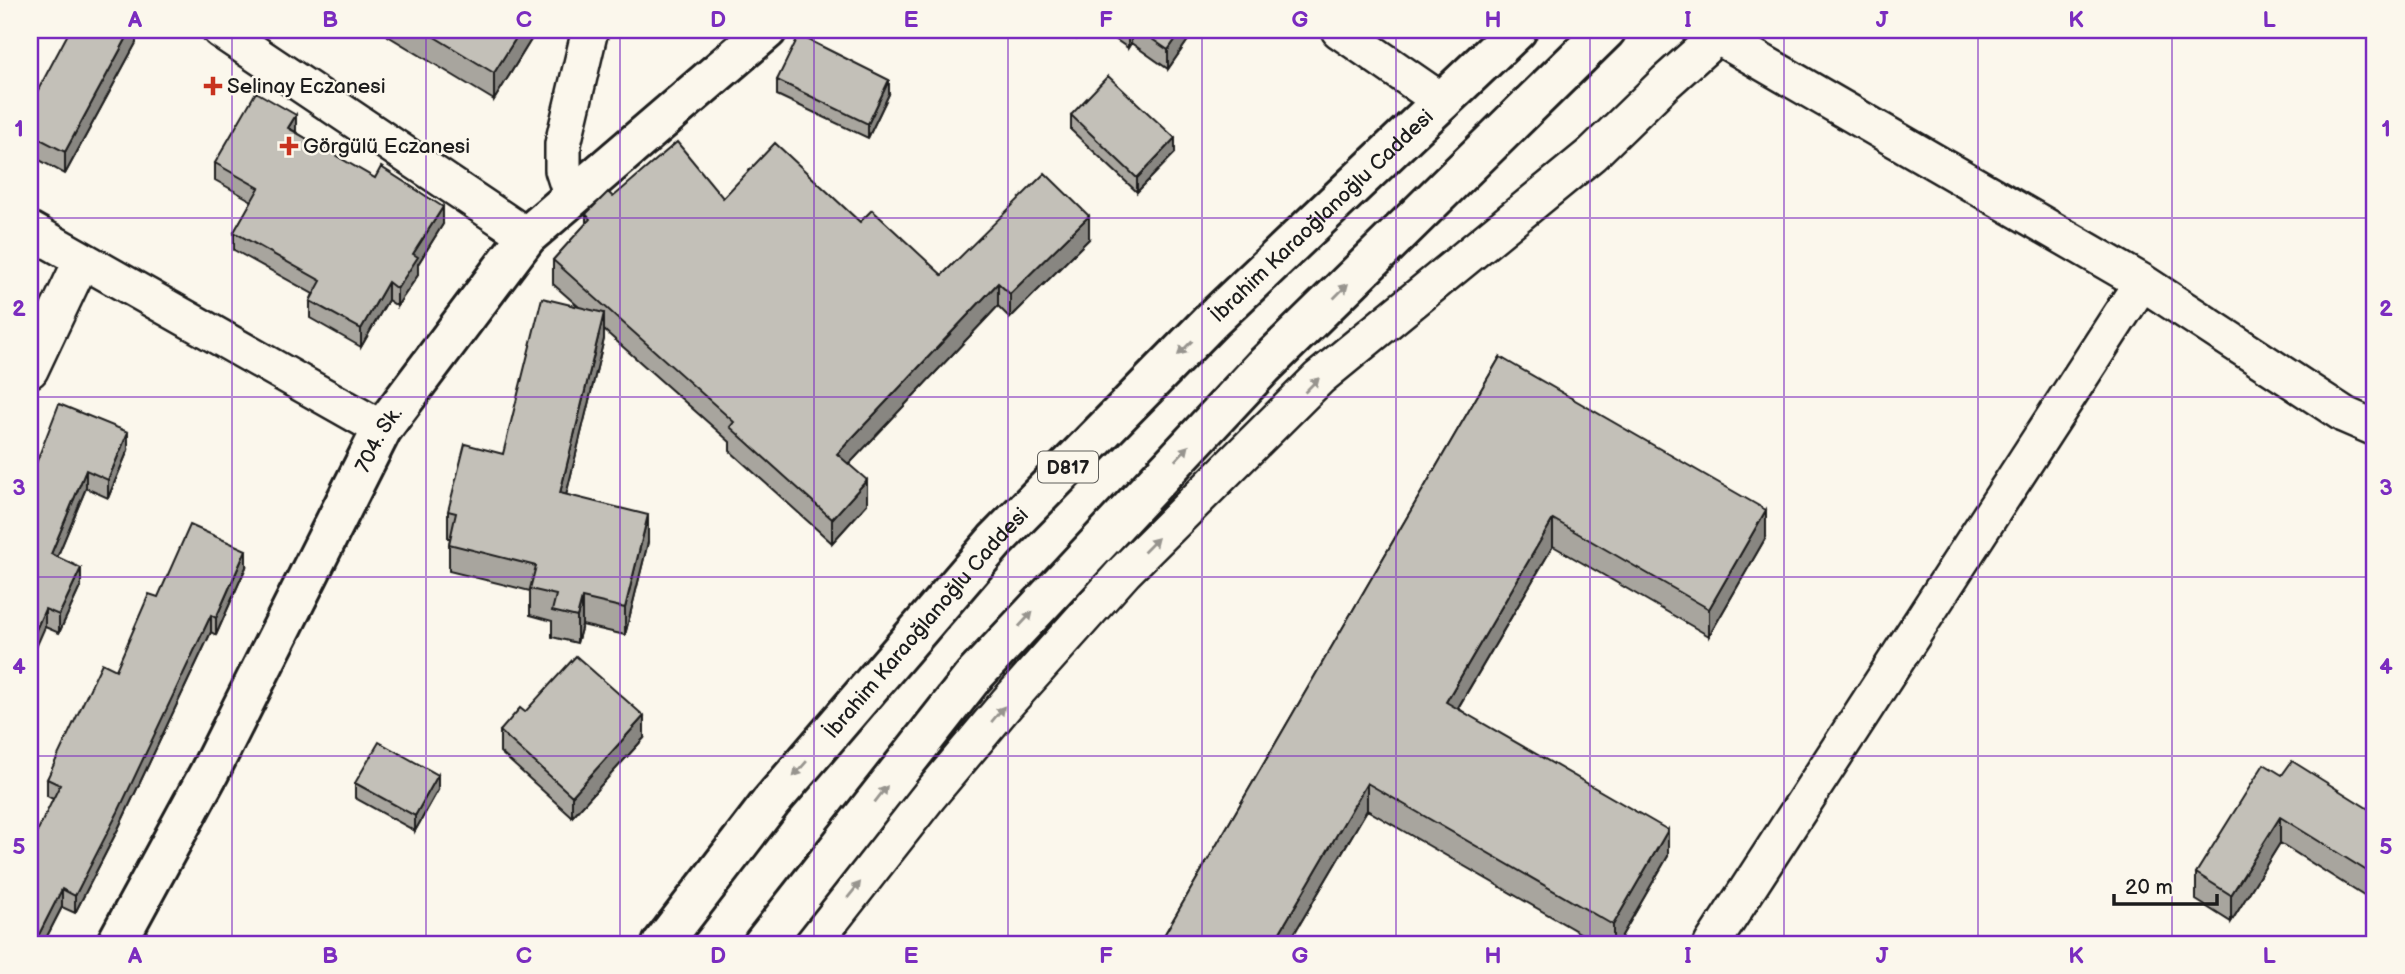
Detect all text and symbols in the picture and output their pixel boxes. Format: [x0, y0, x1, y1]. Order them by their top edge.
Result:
text: A [127, 6, 143, 34]
text: B [322, 6, 338, 34]
text: C [516, 6, 532, 34]
text: D [710, 6, 726, 34]
text: E [904, 6, 919, 34]
text: F [1099, 6, 1113, 34]
text: G [1292, 6, 1309, 34]
text: H [1484, 6, 1502, 34]
text: I [1684, 6, 1692, 34]
text: J [1876, 6, 1889, 34]
text: K [2068, 6, 2084, 34]
text: L [2262, 6, 2276, 34]
place label: Selinay Eczanesi [227, 74, 386, 99]
marker: Selinay Eczanesi [205, 78, 221, 94]
street label: İbrahim Karaoğlanoğlu Caddesi [1205, 104, 1439, 328]
text: 1 [14, 115, 24, 143]
text: 1 [2381, 115, 2391, 143]
place label: Görgülü Eczanesi [303, 134, 470, 159]
marker: Görgülü Eczanesi [281, 138, 297, 154]
one-way arrow [1332, 283, 1349, 299]
text: 2 [12, 295, 26, 323]
text: 2 [2379, 295, 2393, 323]
one-way arrow [1177, 339, 1193, 356]
one-way arrow [1304, 377, 1321, 394]
street label: 704. Sk. [350, 401, 408, 477]
one-way arrow [1174, 444, 1190, 462]
road number: D817 [1038, 452, 1098, 482]
text: 3 [12, 474, 26, 502]
text: 3 [2379, 474, 2393, 502]
street label: İbrahim Karaoğlanoğlu Caddesi [819, 503, 1034, 744]
one-way arrow [1142, 538, 1159, 554]
one-way arrow [1018, 611, 1034, 628]
text: 4 [12, 653, 26, 681]
text: 4 [2379, 653, 2393, 681]
one-way arrow [990, 705, 1005, 722]
one-way arrow [792, 760, 808, 778]
one-way arrow [873, 785, 887, 803]
text: 5 [12, 833, 26, 861]
text: 5 [2379, 833, 2393, 861]
scale bar [2114, 862, 2218, 906]
text: 20 m [2125, 875, 2173, 900]
one-way arrow [846, 882, 861, 899]
text: A [127, 942, 143, 970]
text: B [322, 942, 338, 970]
text: C [516, 942, 532, 970]
text: D [710, 942, 726, 970]
text: E [904, 942, 919, 970]
text: F [1099, 942, 1113, 970]
text: G [1292, 942, 1309, 970]
text: H [1484, 942, 1502, 970]
text: I [1684, 942, 1692, 970]
text: J [1876, 942, 1889, 970]
text: K [2068, 942, 2084, 970]
text: L [2262, 942, 2276, 970]

